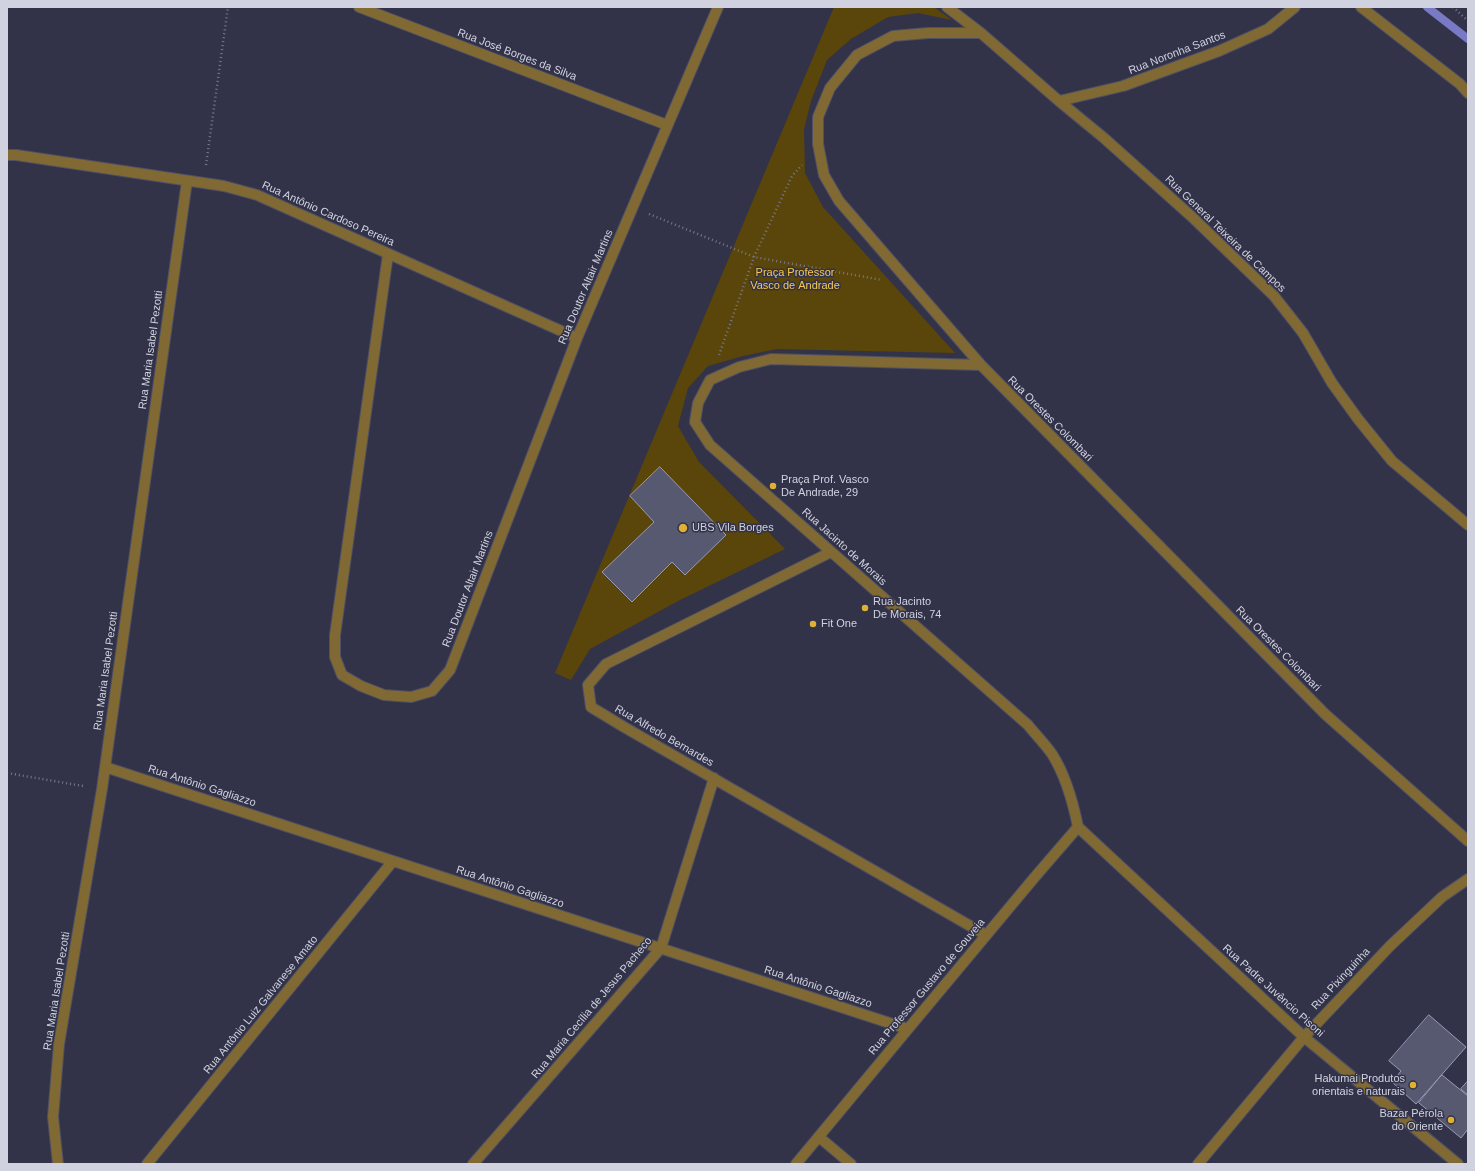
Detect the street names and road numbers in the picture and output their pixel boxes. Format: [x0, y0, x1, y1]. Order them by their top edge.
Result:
street label: Rua José Borges da Silva [456, 26, 578, 84]
street label: Rua Noronha Santos [1127, 28, 1227, 78]
street label: Rua General Teixeira de Campos [1162, 173, 1288, 295]
street label: Rua Antônio Cardoso Pereira [260, 179, 396, 249]
street label: Rua Doutor Altair Martins [556, 228, 616, 346]
street label: Rua Maria Isabel Pezotti [136, 290, 166, 410]
street label: Rua Orestes Colombari [1005, 374, 1095, 464]
street label: Rua Jacinto de Morais [799, 505, 889, 589]
street label: Rua Doutor Altair Martins [440, 529, 496, 649]
street label: Rua Orestes Colombari [1233, 604, 1323, 694]
street label: Rua Maria Isabel Pezotti [91, 611, 121, 731]
street label: Rua Alfredo Bernardes [612, 702, 716, 770]
street label: Rua Antônio Gagliazzo [146, 762, 258, 810]
street label: Rua Antônio Gagliazzo [454, 863, 566, 911]
street label: Rua Professor Gustavo de Gouveia [866, 916, 988, 1058]
street label: Rua Maria Isabel Pezotti [41, 931, 73, 1051]
street label: Rua Antônio Luiz Galvanese Amato [201, 933, 321, 1077]
street label: Rua Maria Cecília de Jesus Pacheco [529, 935, 655, 1081]
street label: Rua Padre Juvêncio Pisoni [1220, 942, 1326, 1040]
street label: Rua Pixinguinha [1309, 945, 1373, 1013]
street label: Rua Antônio Gagliazzo [762, 963, 874, 1011]

